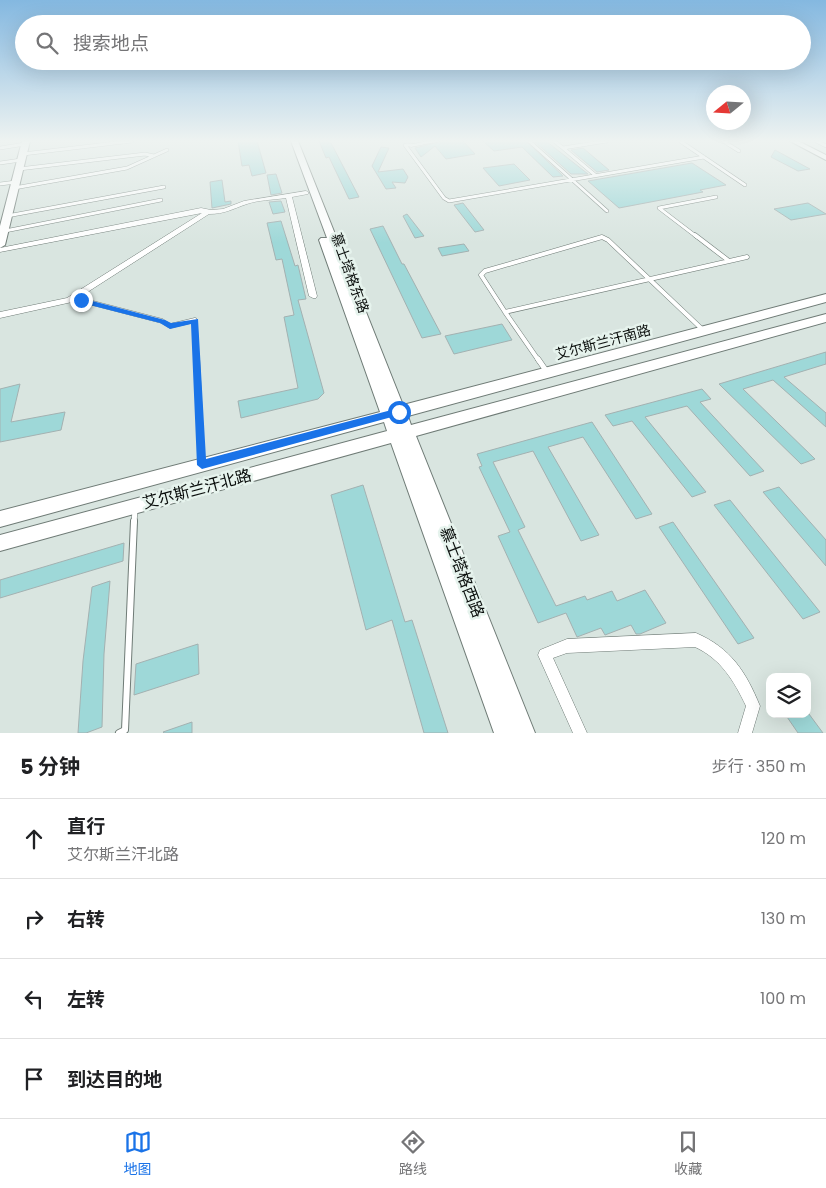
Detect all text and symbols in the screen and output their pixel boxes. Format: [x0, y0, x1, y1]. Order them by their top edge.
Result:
search box [15, 15, 811, 70]
icon: search [33, 29, 61, 57]
text: 搜索地点 [73, 30, 149, 57]
north arrow [706, 85, 751, 130]
street label: 慕士塔格东路 [326, 230, 374, 316]
route end [70, 289, 93, 312]
street label: 艾尔斯兰汗南路 [553, 320, 653, 364]
route start [388, 401, 411, 424]
street label: 艾尔斯兰汗北路 [140, 463, 254, 515]
street label: 慕士塔格西路 [434, 523, 490, 621]
map controls [766, 673, 811, 718]
button: layers [766, 673, 811, 718]
text: 5 分钟 [20, 752, 80, 781]
text: 步行 · 350 m [712, 755, 806, 778]
text: 直行 [67, 813, 105, 840]
icon: ahead [20, 825, 48, 853]
text: 120 m [761, 827, 806, 850]
text: 艾尔斯兰汗北路 [67, 843, 179, 866]
icon: right [20, 905, 48, 933]
text: 右转 [67, 906, 105, 933]
text: 130 m [761, 907, 806, 930]
icon: left [20, 985, 48, 1013]
text: 左转 [67, 986, 105, 1013]
text: 100 m [760, 987, 806, 1010]
icon: arrive [20, 1065, 48, 1093]
text: 到达目的地 [67, 1066, 162, 1093]
tab: 地图 [124, 1128, 152, 1180]
tab: 路线 [399, 1128, 427, 1180]
tab: 收藏 [674, 1128, 702, 1180]

